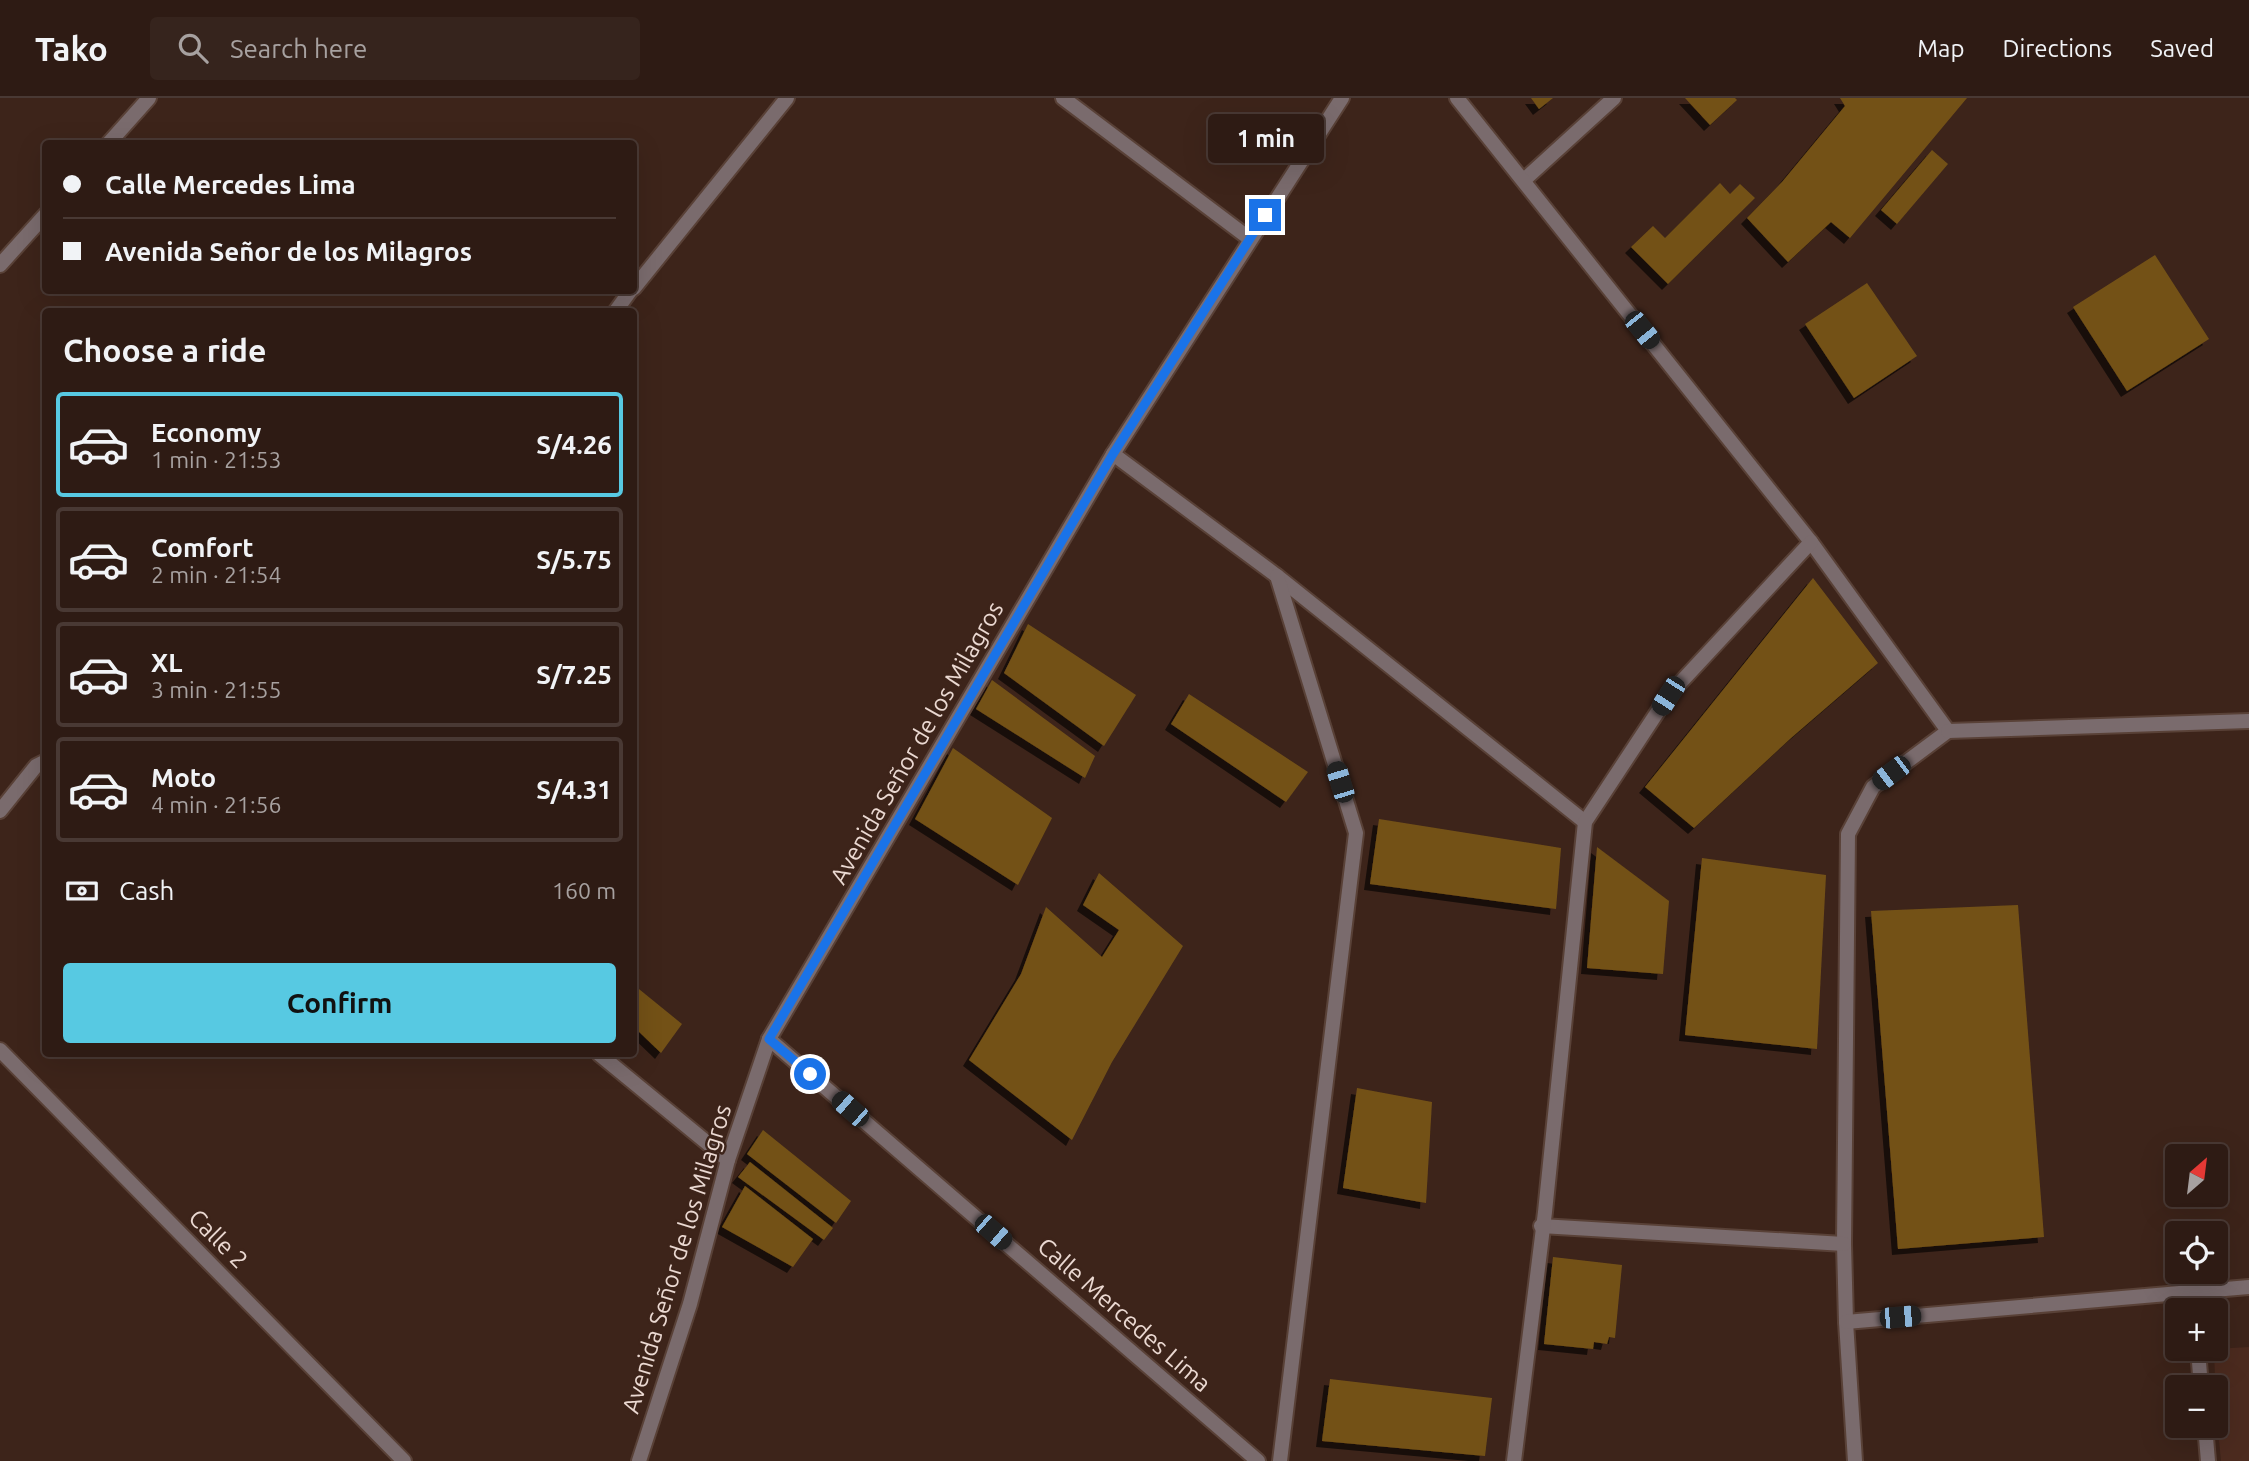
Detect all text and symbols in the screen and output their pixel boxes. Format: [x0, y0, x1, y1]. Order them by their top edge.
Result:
search box [150, 17, 640, 80]
icon: search [174, 29, 212, 67]
text: Tako [35, 30, 108, 67]
text: Search here [230, 34, 367, 63]
text: Map [1917, 35, 1964, 62]
text: Directions [2002, 35, 2112, 62]
text: Saved [2150, 35, 2214, 62]
callout: 1 min [1207, 114, 1323, 162]
text: 1 min [1237, 126, 1295, 151]
text: Calle Mercedes Lima [105, 170, 356, 199]
route end [1249, 199, 1281, 231]
text: Avenida Señor de los Milagros [105, 237, 472, 266]
car [1621, 307, 1664, 353]
text: Choose a ride [63, 332, 266, 368]
icon: car [67, 413, 130, 476]
text: Economy [151, 418, 261, 447]
text: S/4.26 [536, 430, 612, 459]
text: 1 min · 21:53 [151, 447, 282, 472]
icon: car [67, 528, 130, 591]
text: Comfort [151, 533, 254, 562]
text: S/5.75 [536, 545, 612, 574]
text: 2 min · 21:54 [151, 562, 282, 587]
street label: Avenida Señor de los Milagros [825, 597, 1009, 889]
icon: car [67, 643, 130, 706]
text: XL [151, 648, 182, 677]
text: S/7.25 [536, 660, 612, 689]
car [1648, 673, 1689, 719]
text: 3 min · 21:55 [151, 677, 282, 702]
car [1868, 752, 1915, 794]
icon: car [67, 758, 130, 821]
car [1324, 759, 1357, 805]
text: Moto [151, 763, 216, 792]
text: S/4.31 [536, 775, 612, 804]
text: 4 min · 21:56 [151, 792, 282, 817]
icon: cash [63, 872, 101, 910]
text: Cash [119, 876, 174, 905]
text: 160 m [552, 878, 616, 903]
button: Confirm [63, 963, 616, 1043]
route start [794, 1058, 826, 1090]
car [828, 1087, 873, 1131]
street label: Avenida Señor de los Milagros [617, 1101, 736, 1417]
north arrow [2165, 1144, 2228, 1208]
map controls [2165, 1144, 2228, 1438]
street label: Calle 2 [183, 1204, 253, 1274]
car [971, 1210, 1016, 1254]
button: locate [2165, 1221, 2228, 1284]
street label: Calle Mercedes Lima [1032, 1232, 1216, 1397]
button: + [2165, 1298, 2228, 1361]
car [1879, 1305, 1922, 1329]
button: − [2165, 1375, 2228, 1438]

